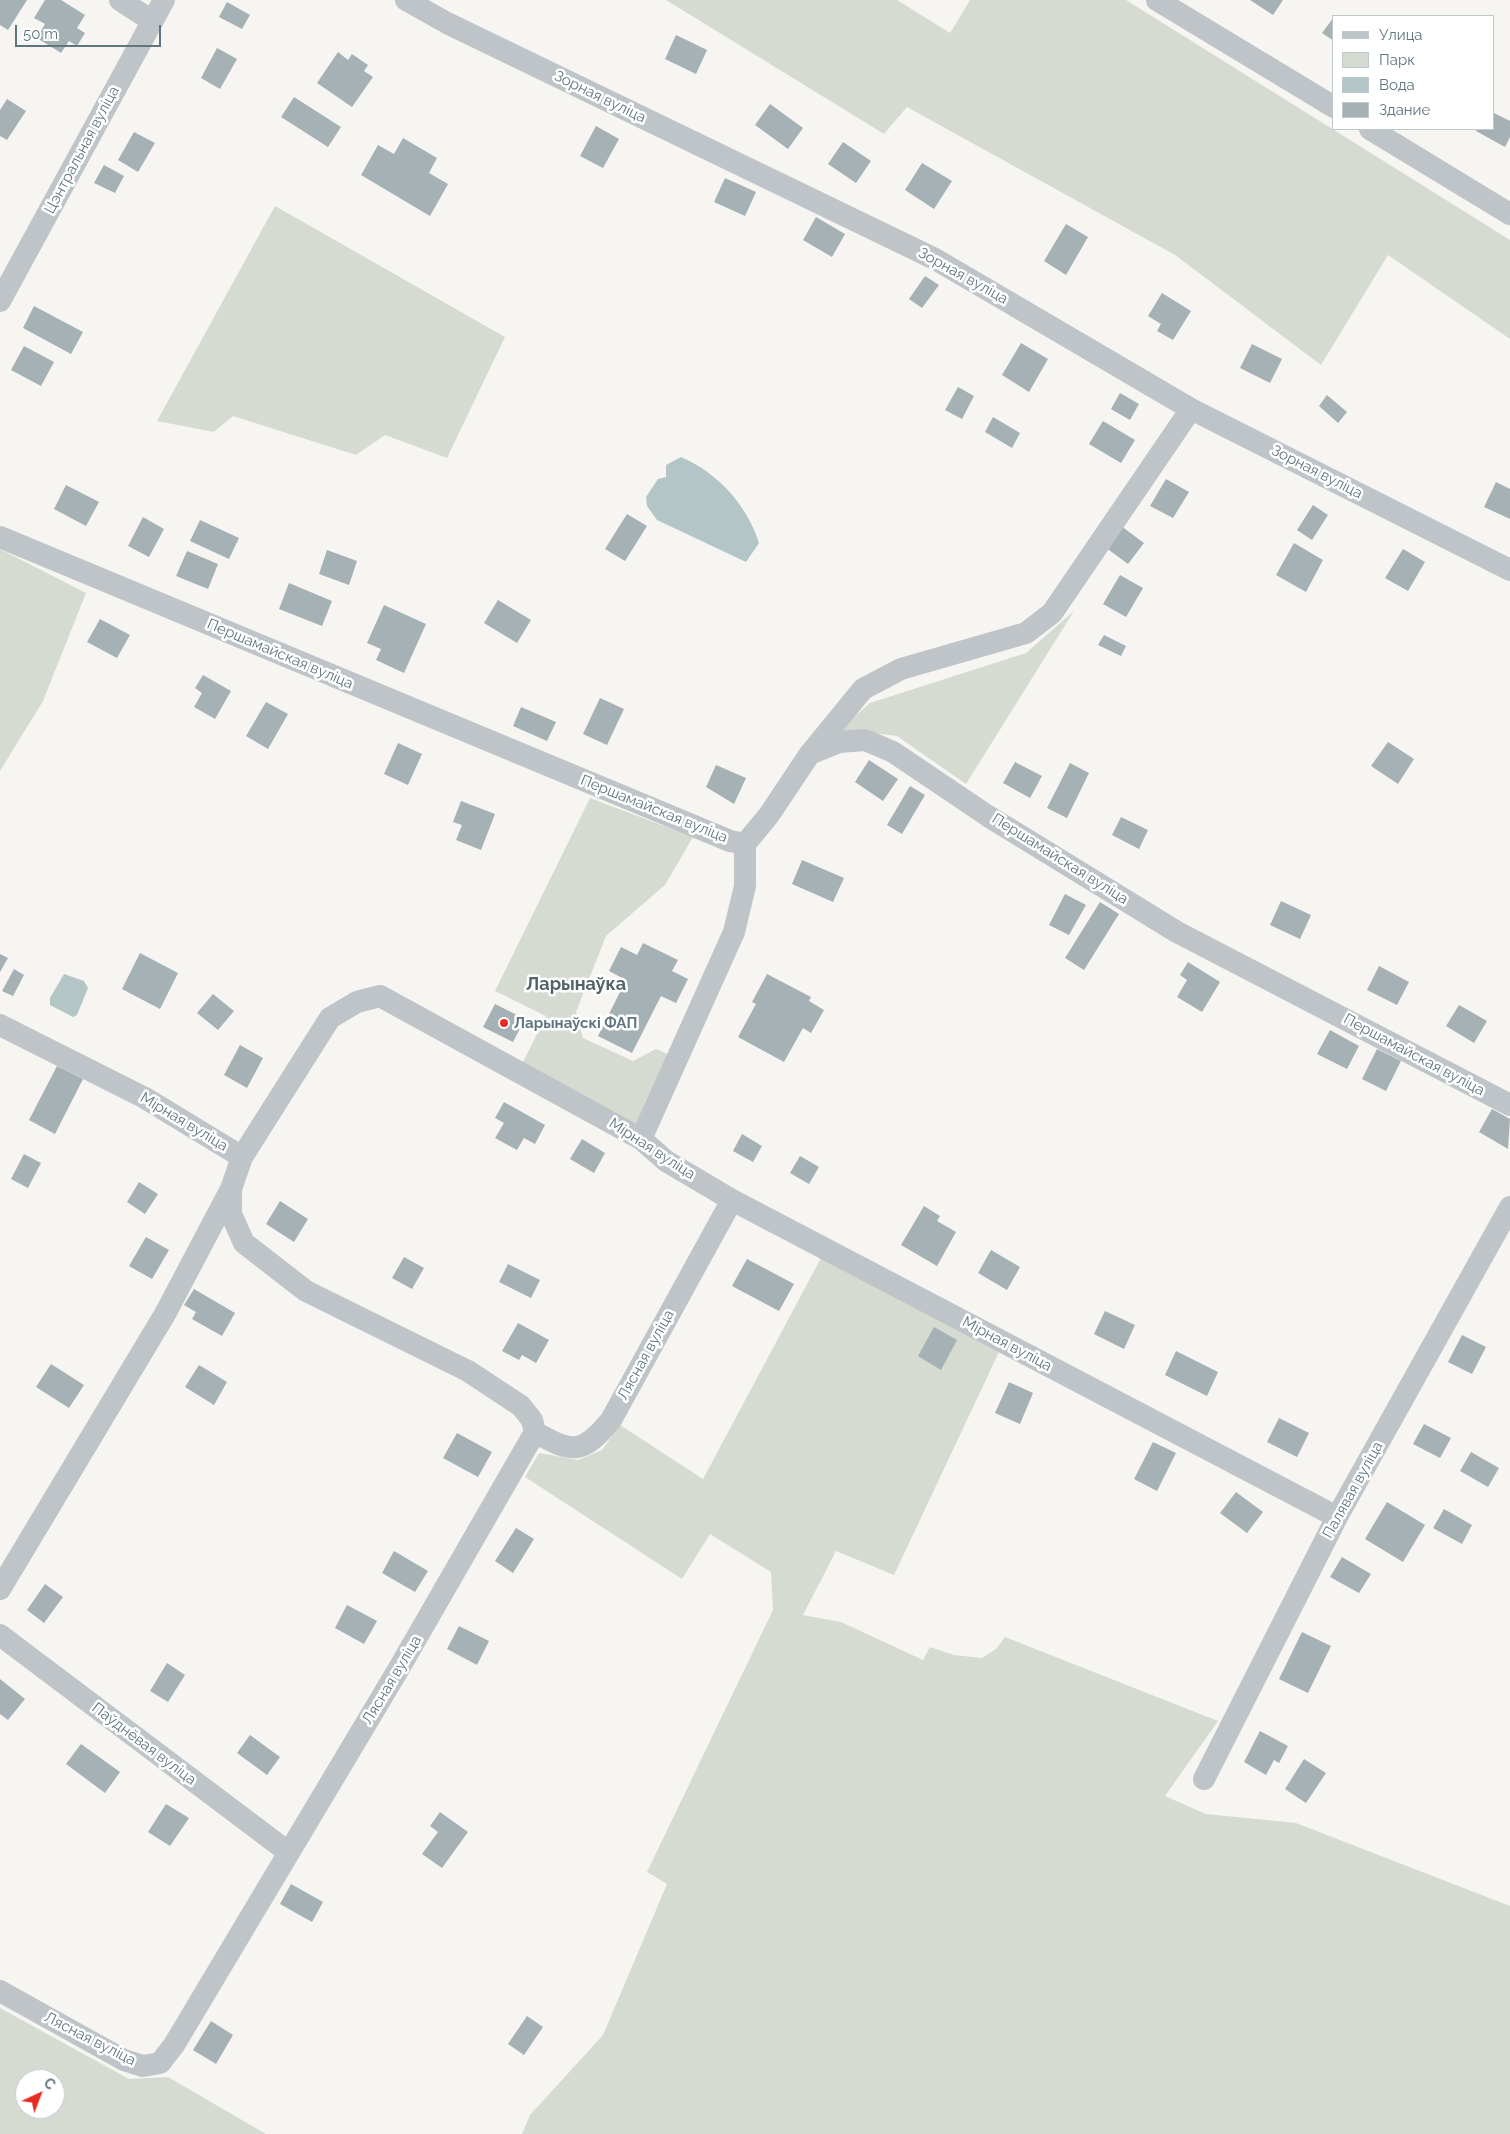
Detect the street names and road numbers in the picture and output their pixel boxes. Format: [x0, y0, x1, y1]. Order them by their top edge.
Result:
street label: Зорная вуліца [551, 67, 649, 127]
street label: Цэнтральная вуліца [41, 83, 123, 217]
street label: Зорная вуліца [915, 244, 1011, 308]
street label: Зорная вуліца [1269, 441, 1365, 503]
street label: Першамайская вуліца [204, 615, 356, 693]
street label: Першамайская вуліца [578, 771, 730, 847]
street label: Першамайская вуліца [989, 810, 1131, 908]
street label: Першамайская вуліца [1340, 1010, 1488, 1100]
street label: Мірная вуліца [137, 1089, 231, 1155]
street label: Мірная вуліца [606, 1114, 698, 1184]
street label: Лясная вуліца [614, 1307, 678, 1403]
street label: Мірная вуліца [959, 1313, 1055, 1375]
street label: Палявая вуліца [1319, 1438, 1387, 1542]
street label: Лясная вуліца [358, 1632, 426, 1728]
street label: Паўднёвая вуліца [88, 1699, 200, 1789]
street label: Лясная вуліца [41, 2008, 139, 2070]

